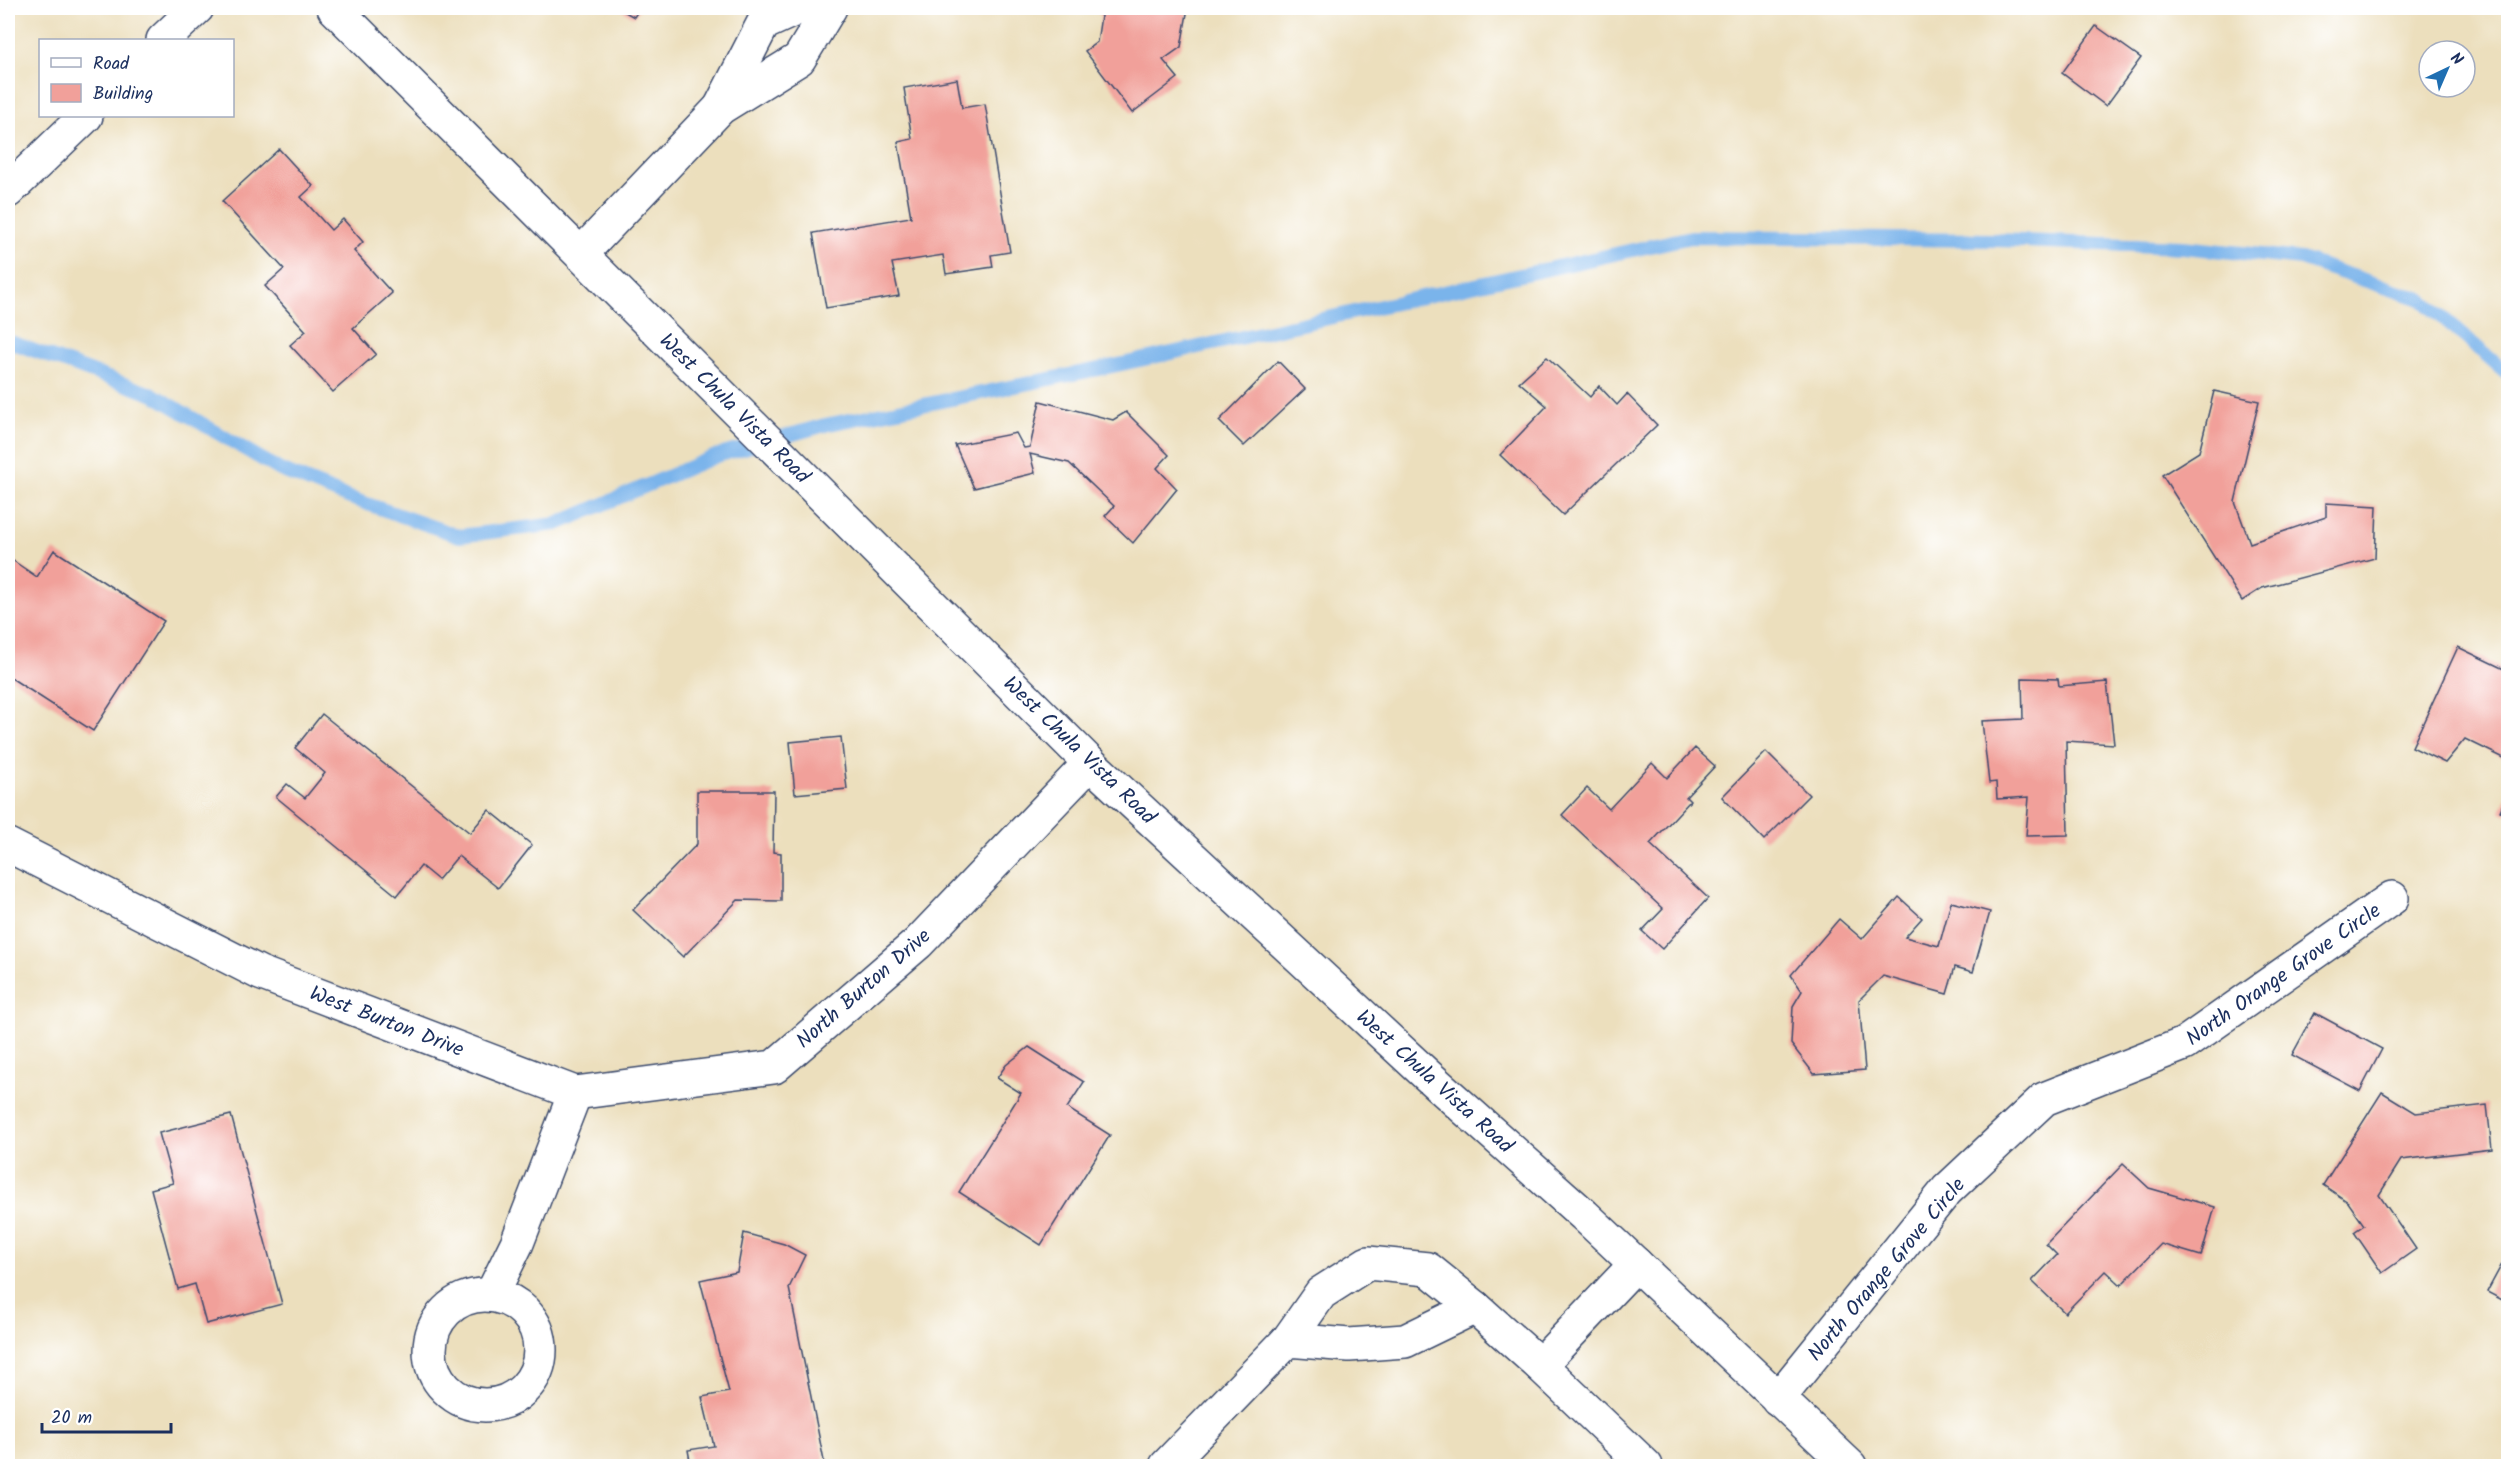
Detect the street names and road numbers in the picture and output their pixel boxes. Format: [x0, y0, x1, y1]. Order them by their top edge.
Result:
street label: West Chula Vista Road [651, 326, 818, 493]
street label: West Chula Vista Road [995, 669, 1164, 834]
street label: North Orange Grove Circle [2179, 895, 2389, 1055]
street label: North Burton Drive [789, 921, 939, 1057]
street label: West Burton Drive [305, 978, 469, 1067]
street label: West Chula Vista Road [1348, 1002, 1521, 1162]
street label: North Orange Grove Circle [1800, 1170, 1975, 1369]

